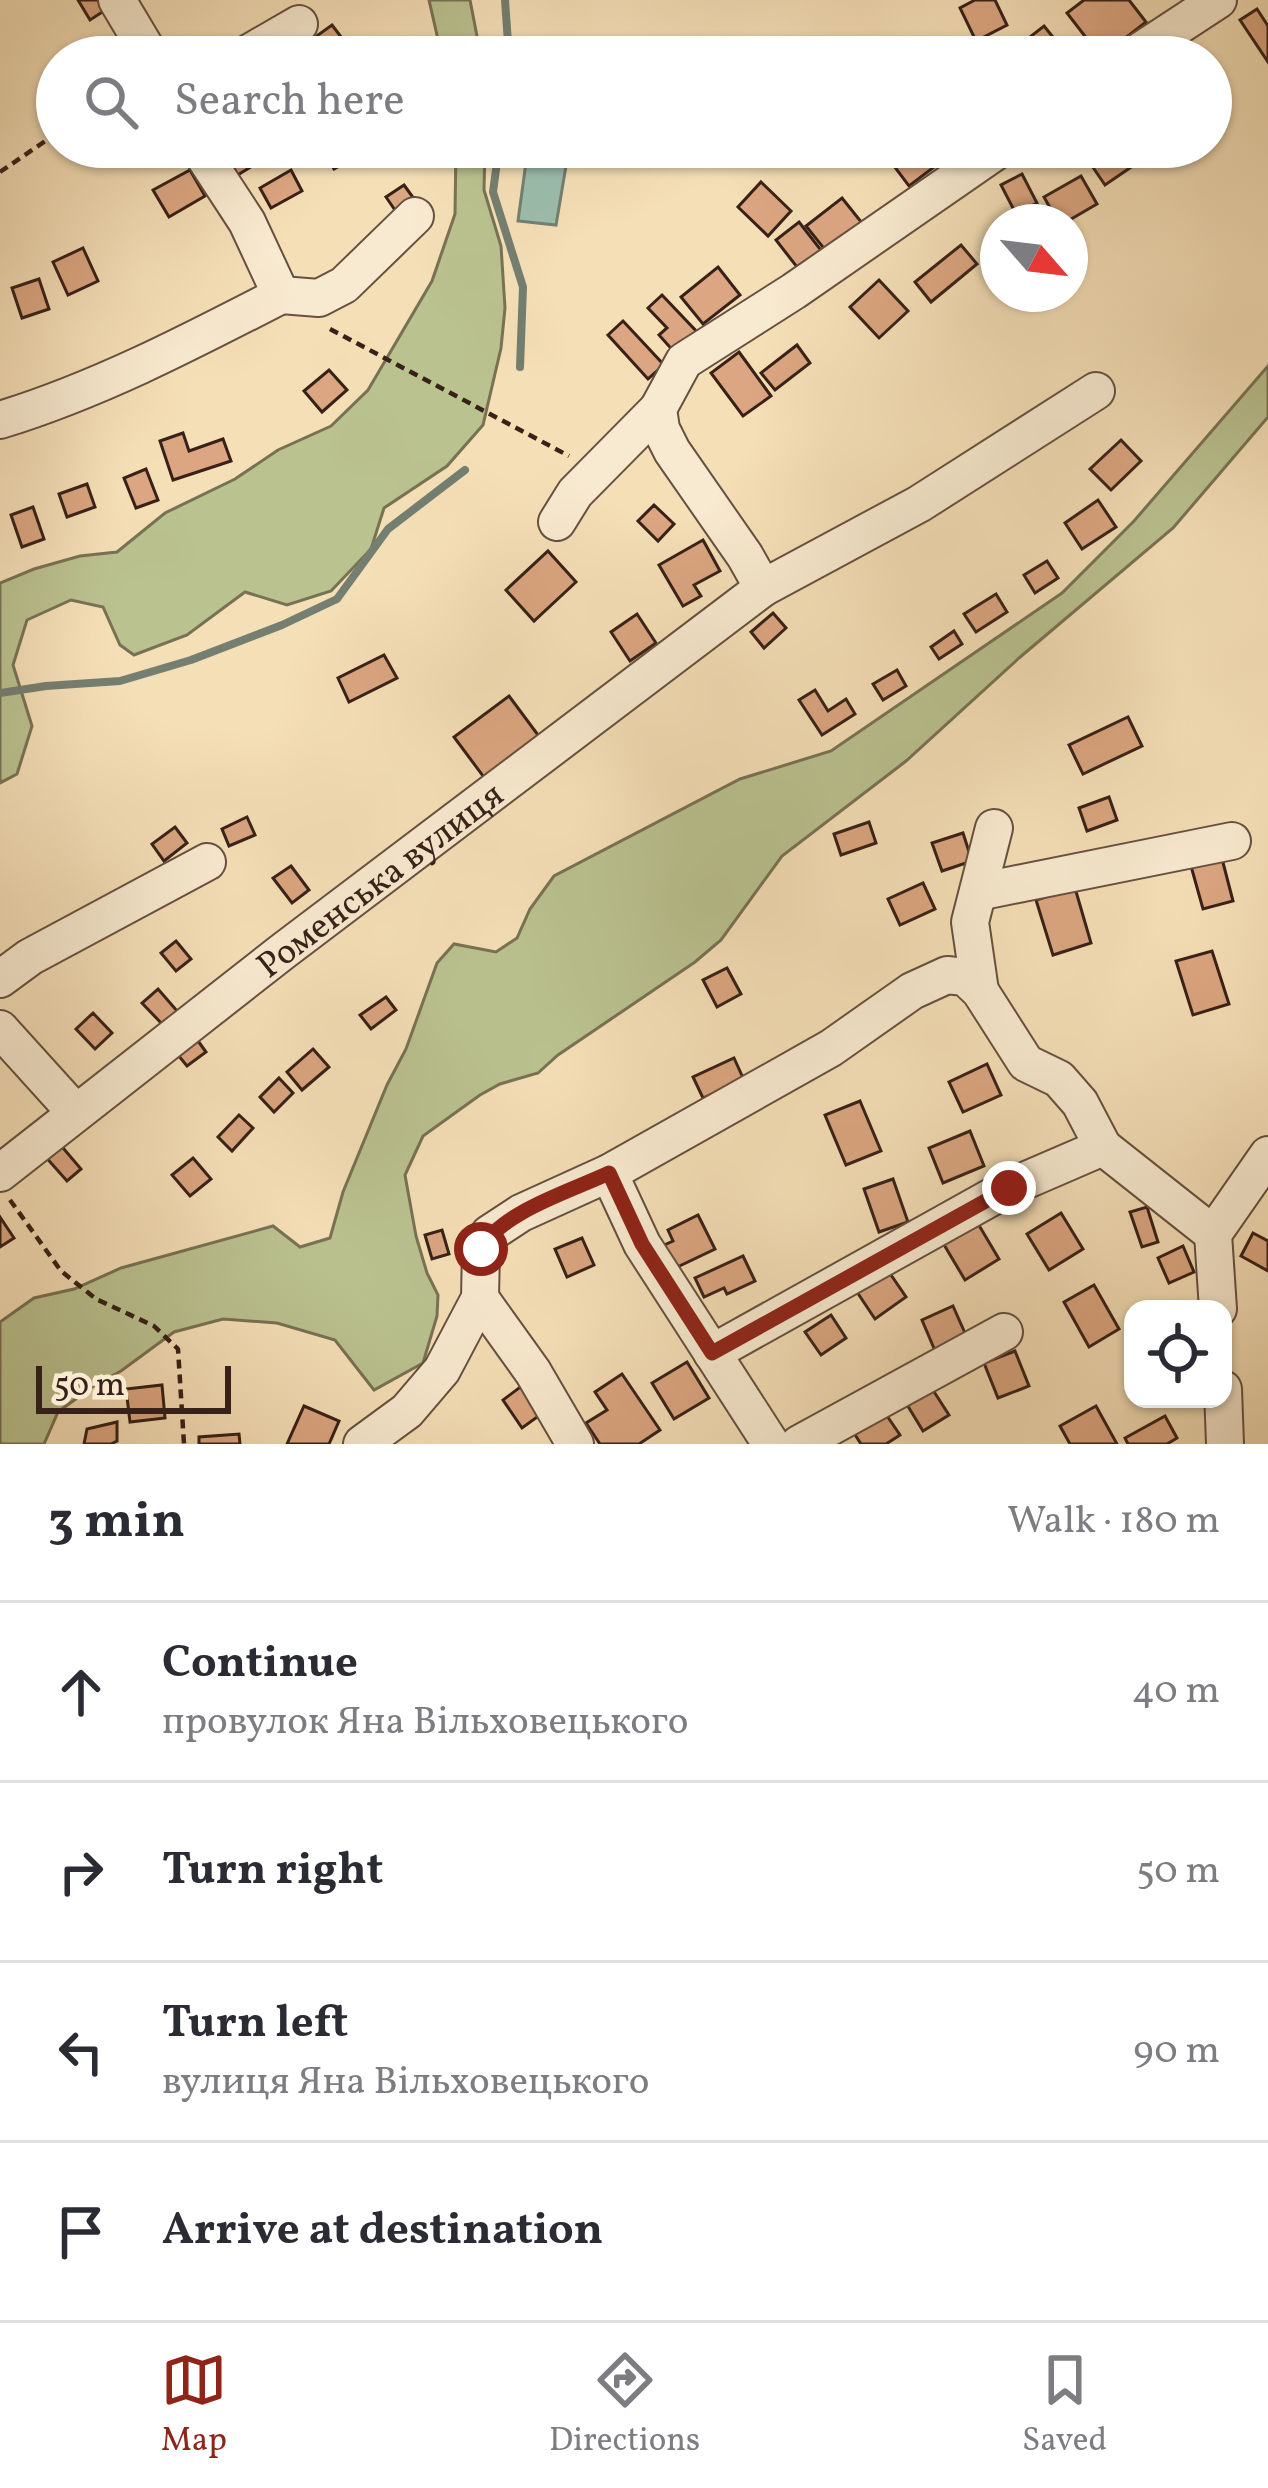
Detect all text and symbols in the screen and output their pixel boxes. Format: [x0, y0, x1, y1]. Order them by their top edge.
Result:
search box [36, 36, 1232, 168]
icon: search [78, 69, 144, 135]
text: Search here [174, 71, 405, 134]
north arrow [980, 204, 1088, 312]
street label: Роменська вулиця [247, 772, 516, 992]
route end [982, 1161, 1036, 1215]
route start [454, 1222, 508, 1276]
map controls [1124, 1300, 1232, 1408]
button: locate [1124, 1300, 1232, 1408]
scale bar [36, 1360, 231, 1413]
text: 50 m [54, 1364, 125, 1410]
text: 3 min [48, 1487, 185, 1558]
text: Walk · 180 m [1007, 1495, 1220, 1549]
text: Continue [162, 1633, 358, 1696]
icon: ahead [48, 1659, 114, 1725]
text: 40 m [1132, 1665, 1220, 1719]
text: провулок Яна Вільховецького [162, 1696, 689, 1750]
icon: right [48, 1839, 114, 1905]
text: Turn right [162, 1840, 383, 1903]
text: 50 m [1136, 1845, 1220, 1899]
text: Turn left [162, 1993, 348, 2056]
icon: left [48, 2019, 114, 2085]
text: 90 m [1133, 2025, 1220, 2079]
text: вулиця Яна Вільховецького [162, 2056, 649, 2110]
icon: arrive [48, 2199, 114, 2265]
text: Arrive at destination [162, 2200, 603, 2263]
tab: Map [161, 2347, 227, 2465]
tab: Directions [549, 2347, 700, 2465]
tab: Saved [1022, 2347, 1107, 2465]

